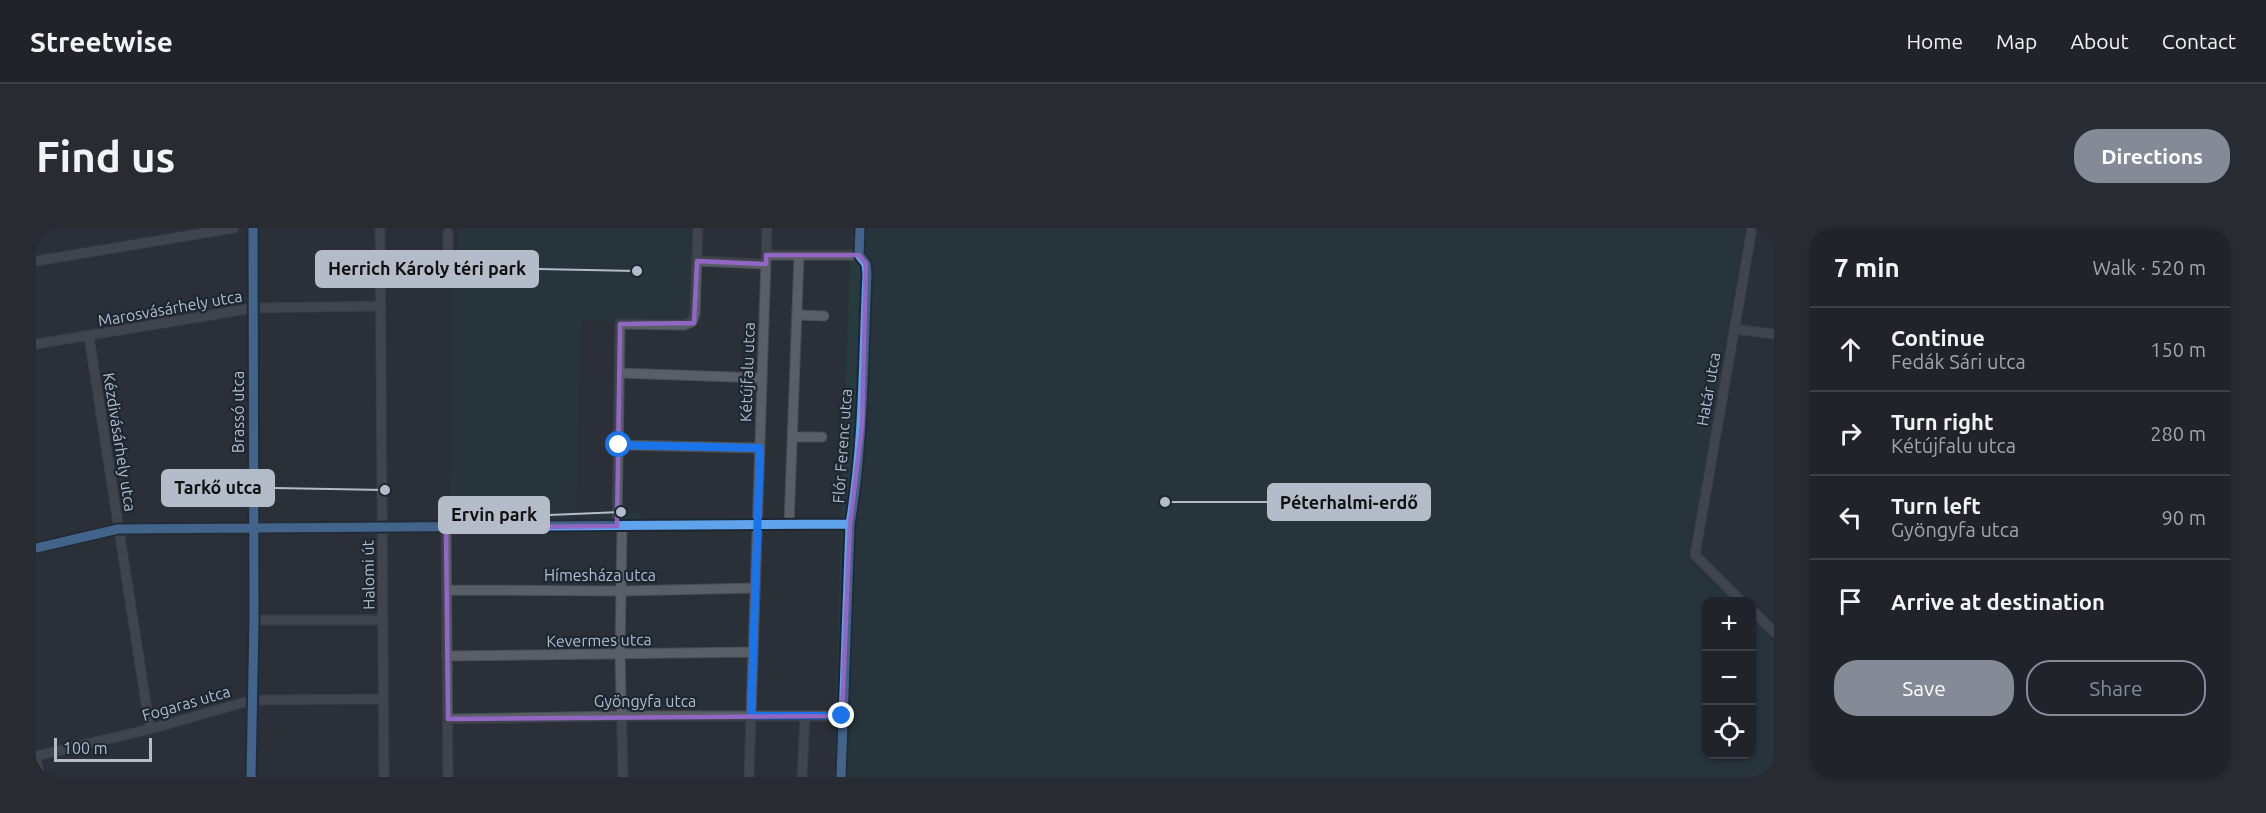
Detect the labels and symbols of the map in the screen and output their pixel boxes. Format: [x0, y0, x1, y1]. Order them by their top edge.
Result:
callout: Herrich Károly téri park [316, 251, 538, 287]
text: Herrich Károly téri park [328, 258, 526, 278]
street label: Marosvásárhely utca [96, 286, 244, 330]
street label: Kétújfalu utca [736, 322, 758, 422]
street label: Határ utca [1693, 351, 1723, 427]
street label: Kézdivásárhely utca [100, 371, 140, 513]
street label: Brassó utca [229, 371, 247, 453]
street label: Flór Ferenc utca [829, 388, 855, 504]
route start [605, 431, 631, 457]
callout: Tarkő utca [162, 470, 274, 506]
text: Tarkő utca [174, 477, 262, 497]
callout: Péterhalmi-erdő [1268, 484, 1430, 520]
text: Péterhalmi-erdő [1280, 492, 1418, 512]
callout: Ervin park [439, 497, 549, 533]
text: Ervin park [451, 504, 537, 524]
street label: Halomi út [358, 539, 378, 610]
street label: Hímesháza utca [544, 566, 656, 584]
street label: Kevermes utca [546, 630, 652, 650]
street label: Fogaras utca [140, 682, 232, 724]
street label: Gyöngyfa utca [594, 692, 696, 710]
route end [828, 702, 854, 728]
scale bar [54, 735, 152, 762]

